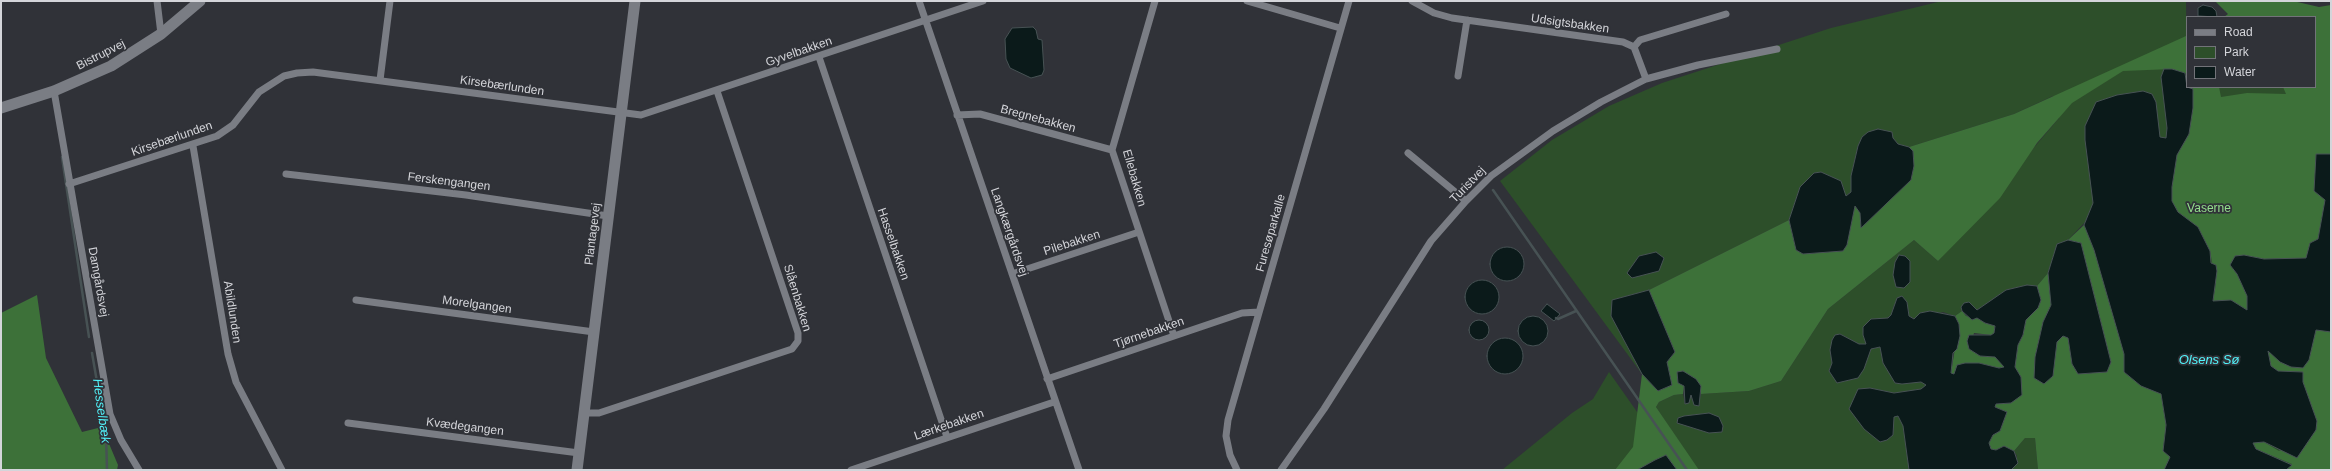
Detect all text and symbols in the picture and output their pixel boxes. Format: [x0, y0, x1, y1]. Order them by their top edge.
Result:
street label: Udsigtsbakken [1530, 11, 1610, 37]
legend [2186, 16, 2316, 88]
text: Road [2224, 25, 2253, 39]
street label: Gyvelbakken [764, 34, 834, 70]
street label: Bistrupvej [74, 37, 128, 73]
text: Park [2224, 45, 2249, 59]
text: Water [2224, 65, 2256, 79]
street label: Kirsebærlunden [459, 73, 545, 99]
street label: Bregnebakken [999, 102, 1077, 136]
street label: Kirsebærlunden [130, 118, 214, 160]
street label: Ellebakken [1119, 148, 1149, 208]
street label: Turistvej [1447, 164, 1489, 206]
street label: Ferskengangen [407, 170, 491, 194]
street label: Langkærgårdsvej [987, 186, 1031, 278]
street label: Furesøparkalle [1253, 193, 1289, 273]
street label: Plantagevej [582, 202, 604, 266]
park label: Vaserne [2187, 202, 2231, 216]
street label: Hasselbakken [874, 206, 912, 282]
street label: Pilebakken [1042, 227, 1102, 259]
street label: Damgårdsvej [85, 246, 111, 318]
street label: Slåenbakken [780, 263, 814, 333]
street label: Abildlunden [220, 280, 244, 344]
street label: Morelgangen [441, 293, 513, 317]
street label: Tjørnebakken [1112, 314, 1186, 352]
water label: Olsens Sø [2179, 352, 2239, 368]
water label: Hesselbæk [89, 378, 113, 444]
street label: Lærkebakken [912, 406, 986, 444]
street label: Kvædegangen [425, 415, 505, 439]

